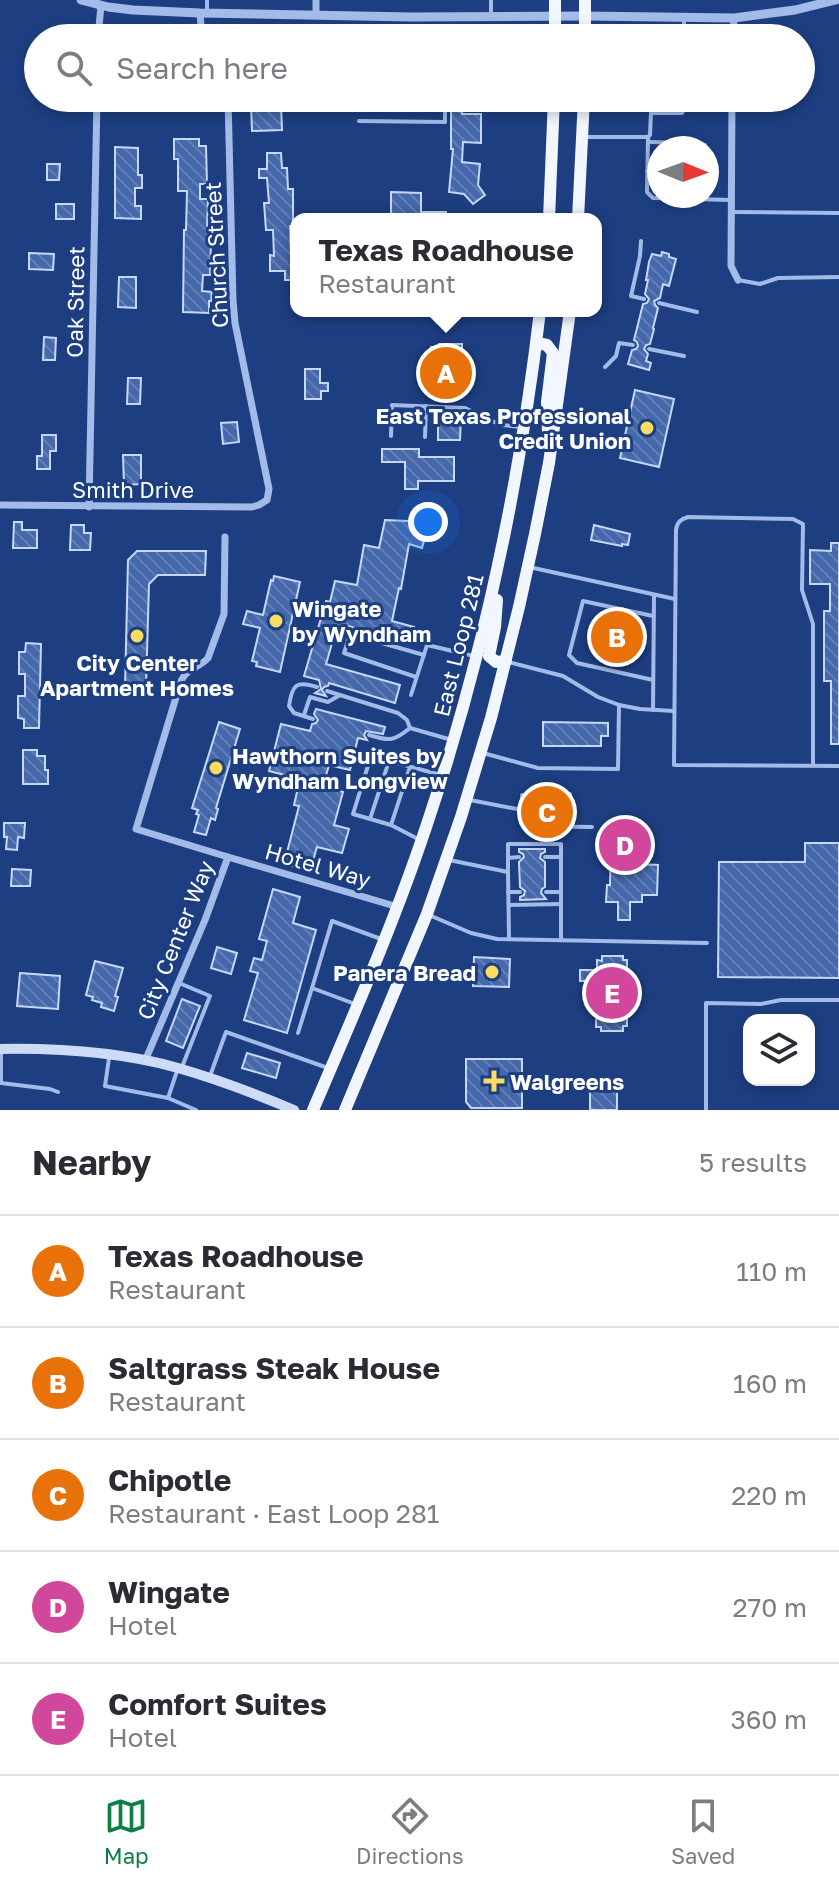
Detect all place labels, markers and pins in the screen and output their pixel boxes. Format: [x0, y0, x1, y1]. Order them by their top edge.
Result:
pin: A [420, 343, 472, 403]
place label: East Texas Professional Credit Union [376, 402, 631, 454]
marker: East Texas Professional Credit Union [638, 419, 656, 437]
place label: Wingate by Wyndham [292, 595, 431, 647]
pin: B [591, 607, 643, 667]
marker: Wingate by Wyndham [267, 612, 285, 630]
marker: City Center Apartment Homes [128, 627, 146, 645]
place label: City Center Apartment Homes [40, 649, 234, 701]
place label: Hawthorn Suites by Wyndham Longview [232, 742, 449, 794]
marker: Hawthorn Suites by Wyndham Longview [207, 759, 225, 777]
pin: C [521, 782, 573, 842]
pin: D [599, 815, 651, 875]
place label: Panera Bread [333, 959, 476, 986]
marker: Panera Bread [483, 963, 501, 981]
pin: E [586, 963, 638, 1023]
place label: Walgreens [510, 1068, 624, 1095]
marker: Walgreens [485, 1072, 503, 1090]

